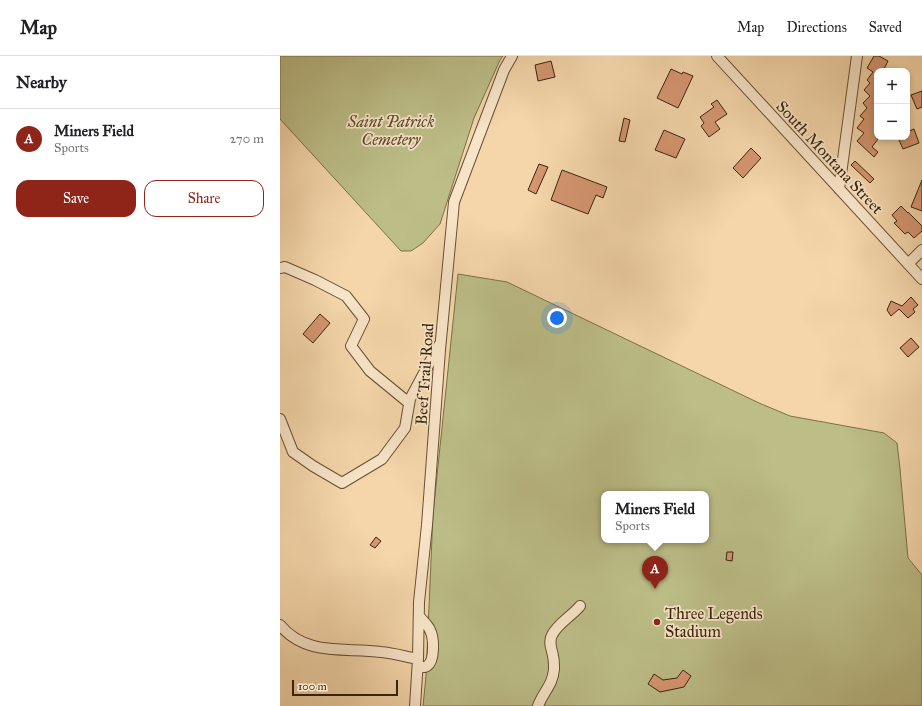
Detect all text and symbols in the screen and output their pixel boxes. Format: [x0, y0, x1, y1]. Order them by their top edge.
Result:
text: Map [20, 16, 57, 39]
text: Map [737, 19, 764, 36]
text: Directions [786, 19, 847, 36]
text: Saved [869, 19, 902, 36]
map controls [874, 68, 910, 140]
button: + [874, 68, 910, 104]
text: Nearby [16, 72, 67, 93]
street label: South Montana Street [772, 97, 887, 218]
button: − [874, 104, 910, 140]
park label: Saint Patrick Cemetery [347, 112, 434, 149]
text: Miners Field [54, 122, 134, 140]
text: A [25, 131, 33, 147]
text: 270 m [230, 131, 264, 147]
text: Sports [54, 140, 89, 156]
button: Save [16, 180, 136, 217]
button: Share [144, 180, 264, 217]
your location [547, 308, 567, 328]
street label: Beef Trail Road [411, 322, 438, 426]
popup [601, 491, 709, 543]
text: Miners Field [615, 500, 695, 518]
text: Sports [615, 518, 650, 534]
pin: A [642, 556, 668, 589]
place label: Three Legends Stadium [665, 604, 763, 641]
marker: Three Legends Stadium [652, 617, 662, 627]
scale bar [292, 678, 398, 697]
text: 100 m [298, 680, 327, 693]

